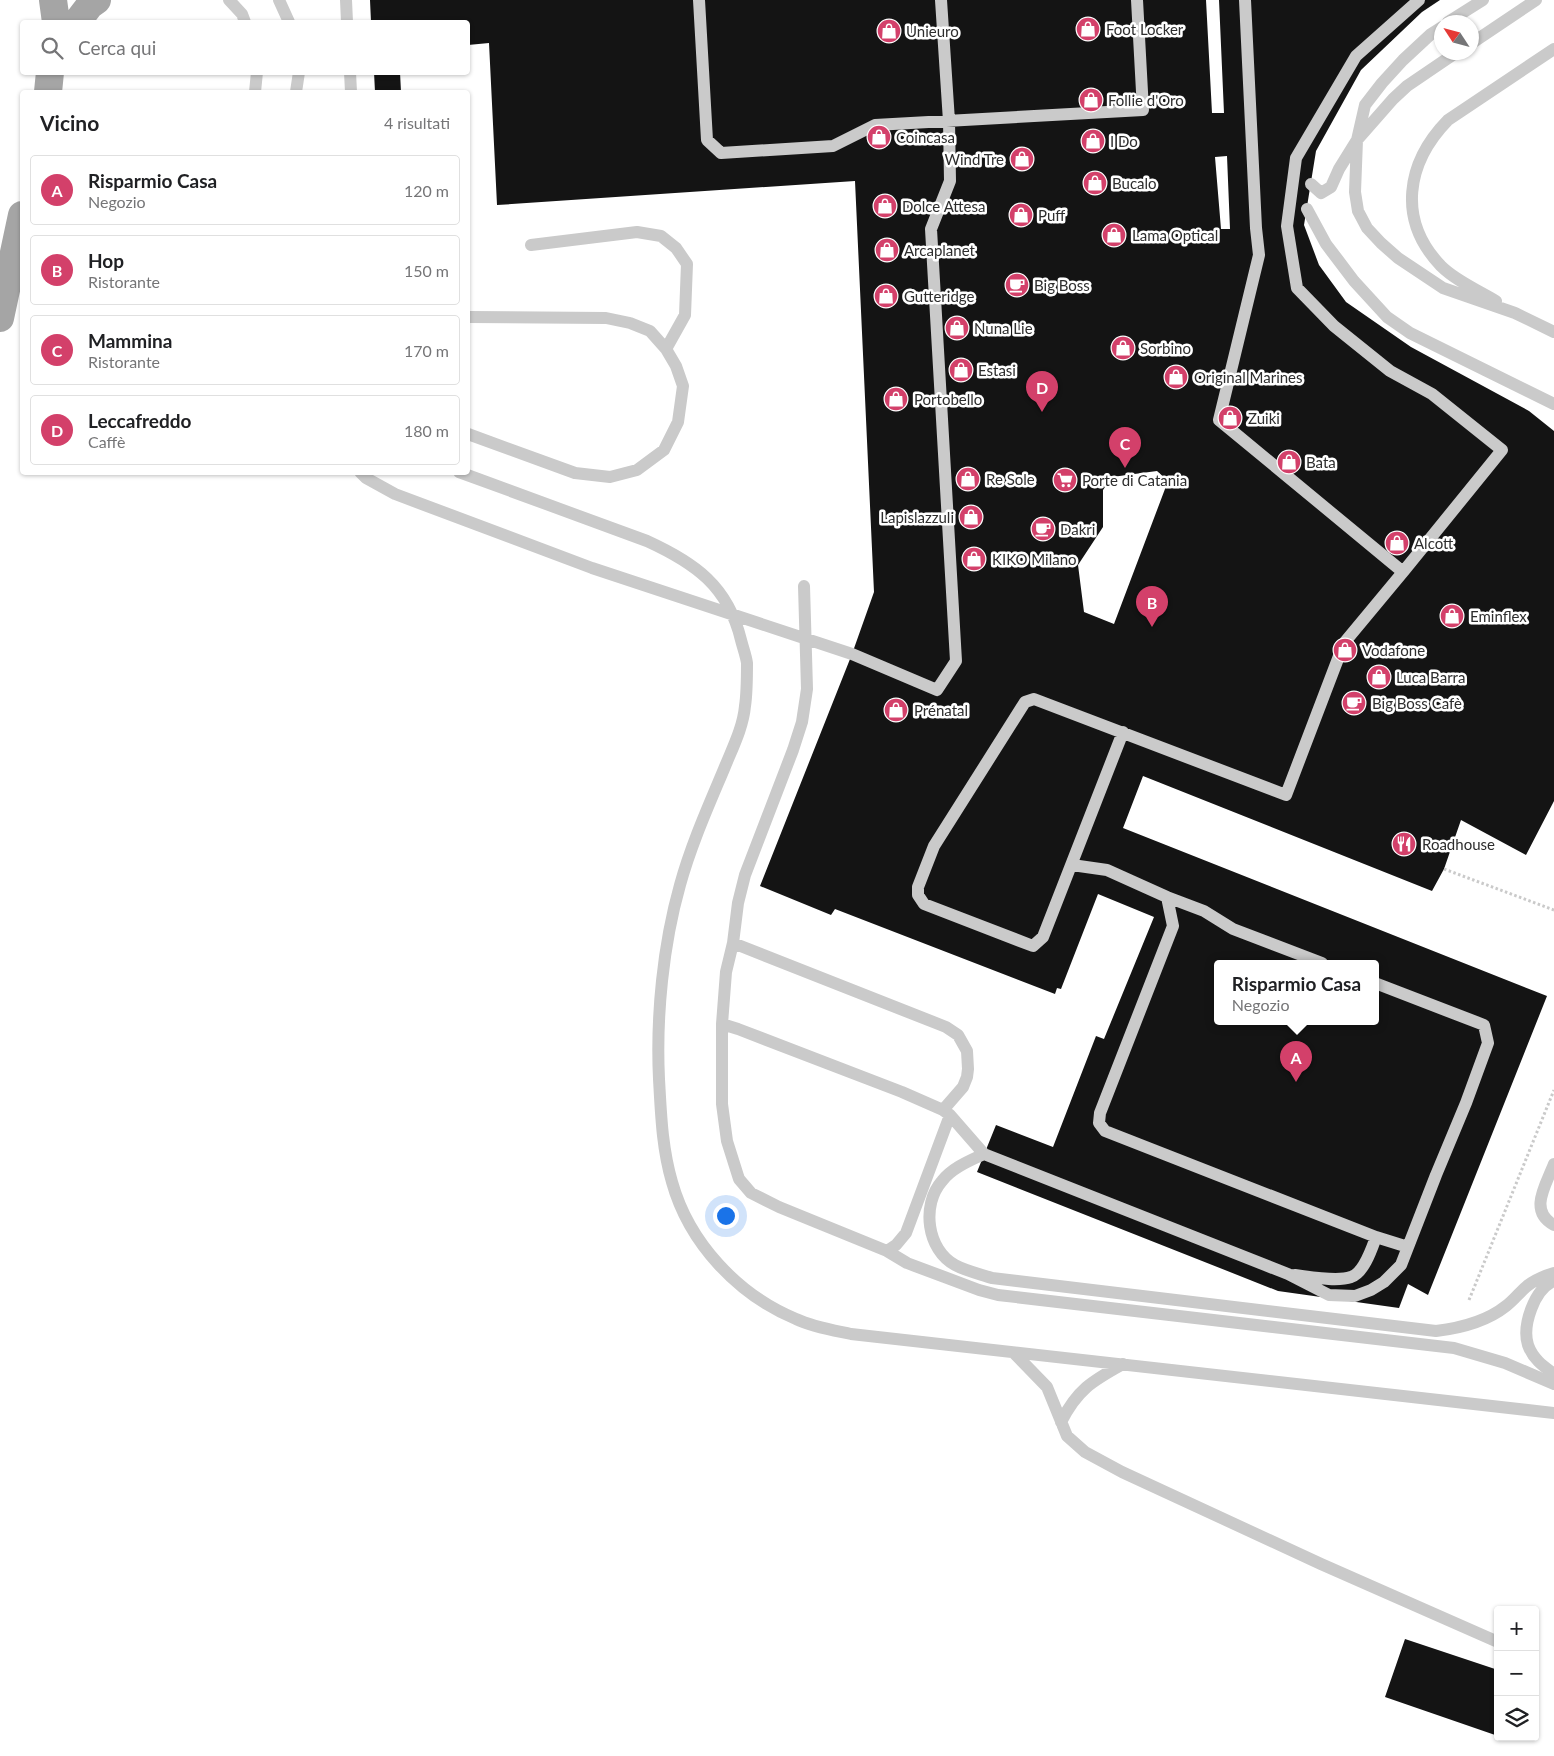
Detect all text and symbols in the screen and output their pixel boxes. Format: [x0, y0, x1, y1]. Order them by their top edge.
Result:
north arrow [1434, 15, 1479, 60]
shop icon: Foot Locker [1075, 16, 1101, 42]
shop icon: Unieuro [876, 18, 902, 44]
search box [20, 20, 470, 75]
place label: Foot Locker [1106, 20, 1184, 38]
place label: Unieuro [906, 22, 959, 40]
icon: search [38, 34, 66, 62]
text: Cerca qui [78, 36, 156, 59]
shop icon: Follie d'Oro [1078, 87, 1104, 113]
place label: Follie d'Oro [1108, 91, 1184, 109]
text: Vicino [40, 110, 99, 135]
text: 4 risultati [384, 113, 450, 132]
shop icon: Coincasa [866, 124, 892, 150]
place label: Coincasa [896, 128, 955, 146]
shop icon: I Do [1080, 128, 1106, 154]
place label: I Do [1110, 132, 1138, 150]
shop icon: Wind Tre [1009, 146, 1035, 172]
place label: Wind Tre [944, 150, 1004, 168]
text: Risparmio Casa [88, 169, 217, 192]
shop icon: Bucalo [1082, 170, 1108, 196]
place label: Bucalo [1112, 174, 1157, 192]
text: A [51, 181, 63, 200]
text: 120 m [404, 181, 449, 200]
text: Negozio [88, 192, 146, 211]
shop icon: Dolce Attesa [872, 193, 898, 219]
place label: Dolce Attesa [902, 197, 985, 215]
shop icon: Puff [1008, 202, 1034, 228]
place label: Puff [1038, 206, 1065, 224]
shop icon: Lama Optical [1101, 222, 1127, 248]
place label: Lama Optical [1132, 226, 1218, 244]
shop icon: Arcaplanet [874, 237, 900, 263]
place label: Arcaplanet [904, 241, 976, 259]
text: Hop [88, 249, 124, 272]
text: B [52, 261, 62, 280]
text: 150 m [404, 261, 449, 280]
text: Ristorante [88, 272, 160, 291]
cafe icon: Big Boss [1004, 272, 1030, 298]
place label: Big Boss [1034, 276, 1090, 294]
shop icon: Gutteridge [873, 283, 899, 309]
place label: Gutteridge [904, 287, 974, 305]
shop icon: Nuna Lie [944, 315, 970, 341]
place label: Nuna Lie [974, 319, 1033, 337]
text: Mammina [88, 329, 172, 352]
shop icon: Sorbino [1110, 335, 1136, 361]
place label: Sorbino [1140, 339, 1191, 357]
text: C [52, 341, 62, 360]
text: 170 m [404, 341, 449, 360]
text: Ristorante [88, 352, 160, 371]
shop icon: Estasi [948, 357, 974, 383]
place label: Estasi [978, 361, 1016, 379]
shop icon: Original Marines [1163, 364, 1189, 390]
place label: Original Marines [1194, 368, 1303, 386]
pin: D [1026, 371, 1058, 412]
shop icon: Portobello [883, 386, 909, 412]
place label: Portobello [914, 390, 982, 408]
shop icon: Zuiki [1217, 405, 1243, 431]
text: Leccafreddo [88, 409, 191, 432]
place label: Zuiki [1248, 409, 1280, 427]
text: D [51, 421, 63, 440]
text: 180 m [404, 421, 449, 440]
pin: C [1109, 427, 1141, 468]
text: Caffè [88, 432, 125, 451]
shop icon: Bata [1276, 449, 1302, 475]
place label: Bata [1306, 453, 1336, 471]
shop icon: Re Sole [955, 466, 981, 492]
supermarket icon: Porte di Catania [1052, 467, 1078, 493]
place label: Re Sole [986, 470, 1035, 488]
place label: Porte di Catania [1082, 471, 1187, 489]
shop icon: Lapislazzuli [958, 504, 984, 530]
place label: Lapislazzuli [880, 508, 954, 526]
cafe icon: Dakri [1030, 516, 1056, 542]
place label: Dakri [1060, 520, 1095, 538]
shop icon: Alcott [1384, 530, 1410, 556]
place label: Alcott [1414, 534, 1454, 552]
shop icon: KIKO Milano [961, 546, 987, 572]
place label: KIKO Milano [992, 550, 1077, 568]
pin: B [1136, 586, 1168, 627]
shop icon: Eminflex [1439, 603, 1465, 629]
place label: Eminflex [1470, 607, 1527, 625]
shop icon: Vodafone [1332, 637, 1358, 663]
place label: Vodafone [1362, 641, 1425, 659]
shop icon: Luca Barra [1366, 664, 1392, 690]
place label: Luca Barra [1396, 668, 1465, 686]
cafe icon: Big Boss Cafè [1341, 690, 1367, 716]
place label: Big Boss Cafè [1372, 694, 1462, 712]
shop icon: Prénatal [883, 697, 909, 723]
place label: Prénatal [914, 701, 968, 719]
restaurant icon: Roadhouse [1391, 831, 1417, 857]
place label: Roadhouse [1422, 835, 1495, 853]
popup [1214, 960, 1379, 1025]
text: Risparmio Casa [1232, 972, 1361, 995]
text: Negozio [1232, 995, 1290, 1014]
pin: A [1280, 1041, 1312, 1082]
your location [713, 1203, 739, 1229]
map controls [1494, 1606, 1539, 1741]
button: + [1494, 1606, 1539, 1651]
button: − [1494, 1651, 1539, 1696]
button: layers [1494, 1696, 1539, 1741]

